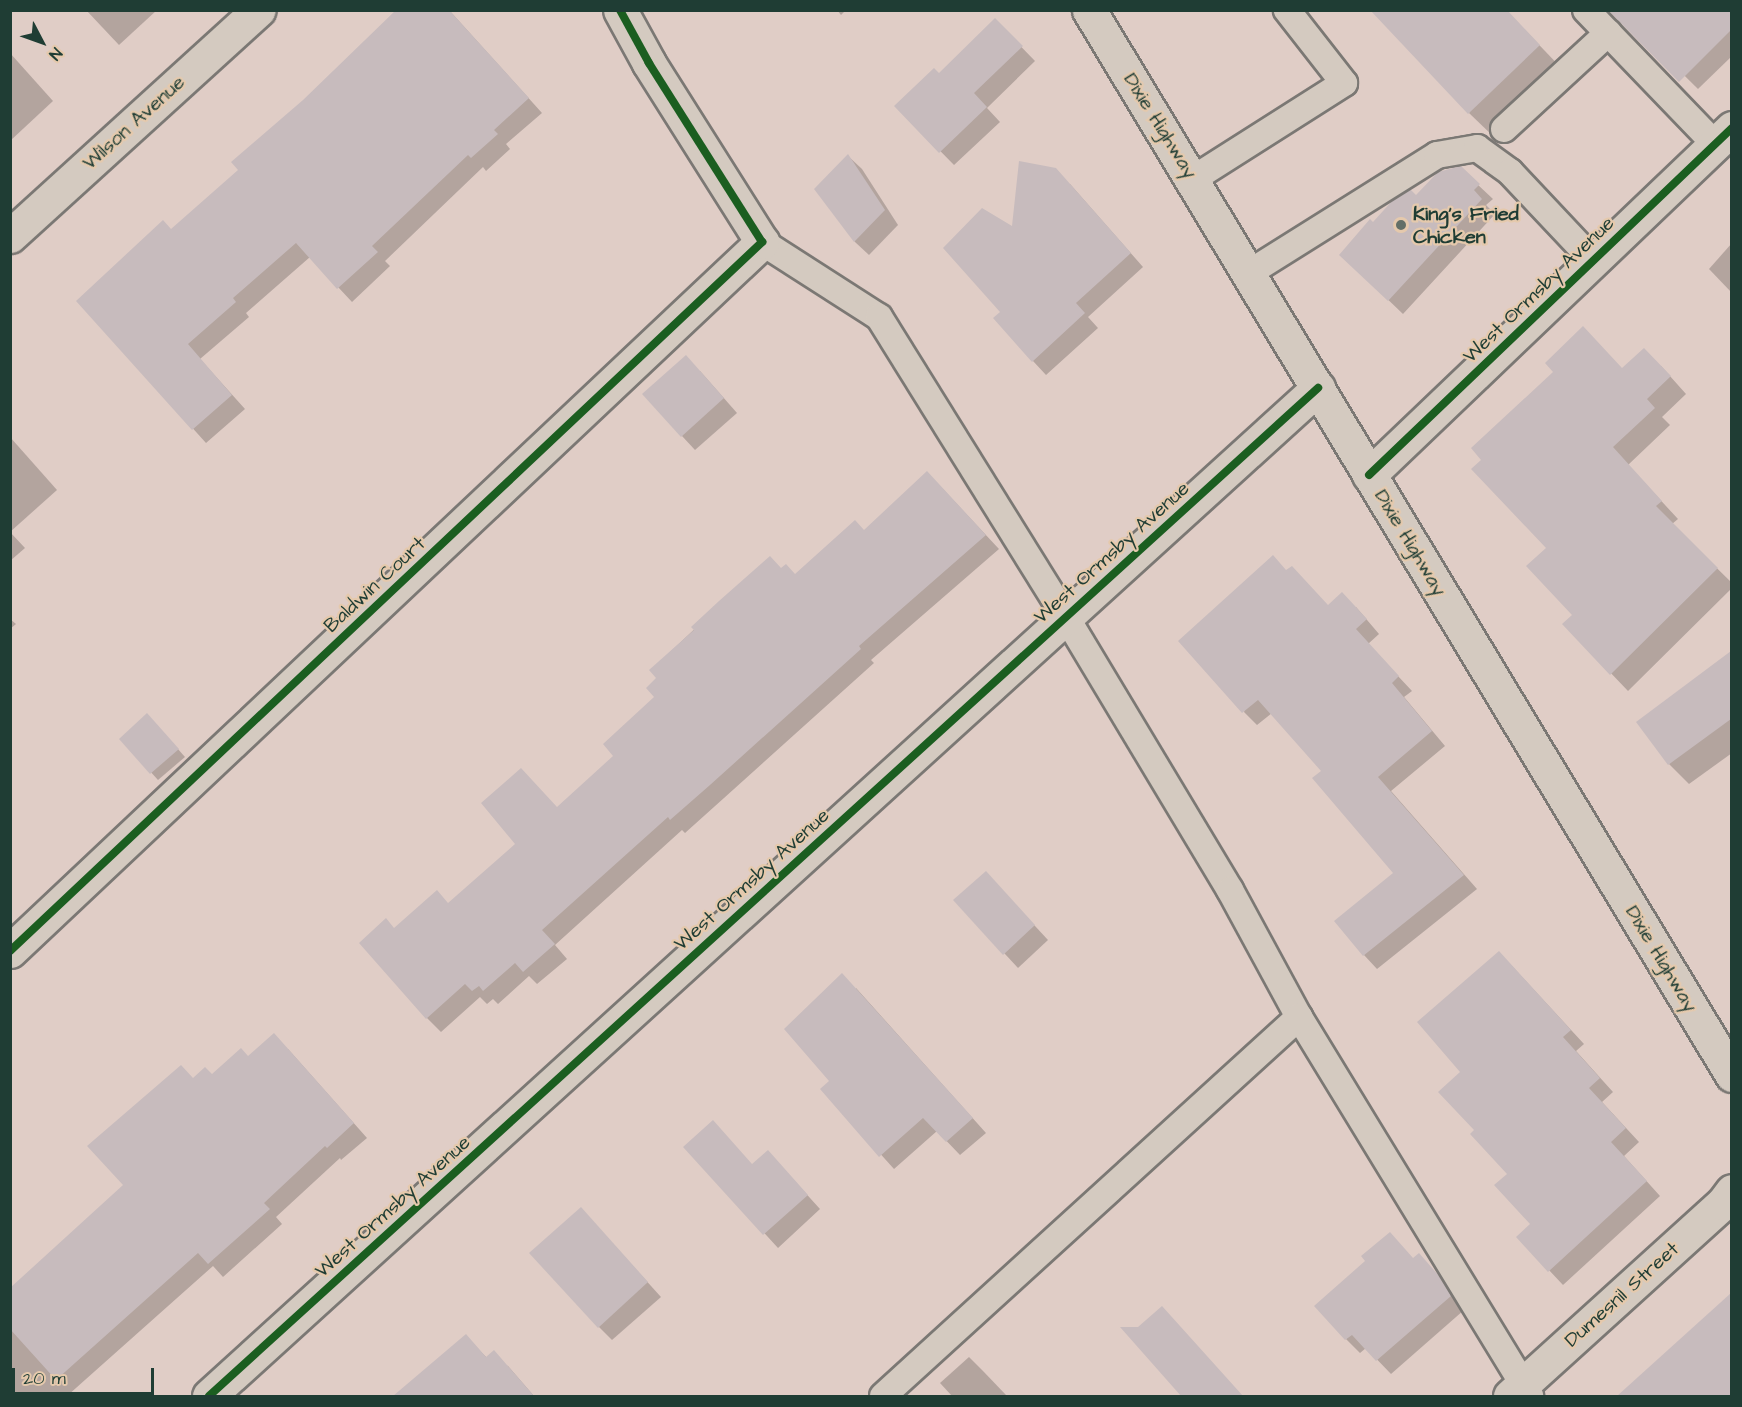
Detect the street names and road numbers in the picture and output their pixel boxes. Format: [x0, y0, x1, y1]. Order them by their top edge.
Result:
street label: Dixie Highway [1118, 69, 1202, 183]
street label: Wilson Avenue [78, 71, 190, 175]
street label: West Ormsby Avenue [1458, 212, 1620, 368]
street label: West Ormsby Avenue [1029, 477, 1195, 629]
street label: Dixie Highway [1369, 485, 1451, 601]
street label: Baldwin Court [319, 532, 431, 638]
street label: West Ormsby Avenue [669, 804, 835, 956]
street label: Dixie Highway [1620, 901, 1702, 1017]
street label: West Ormsby Avenue [310, 1131, 476, 1283]
street label: Dumesnil Street [1560, 1237, 1684, 1353]

